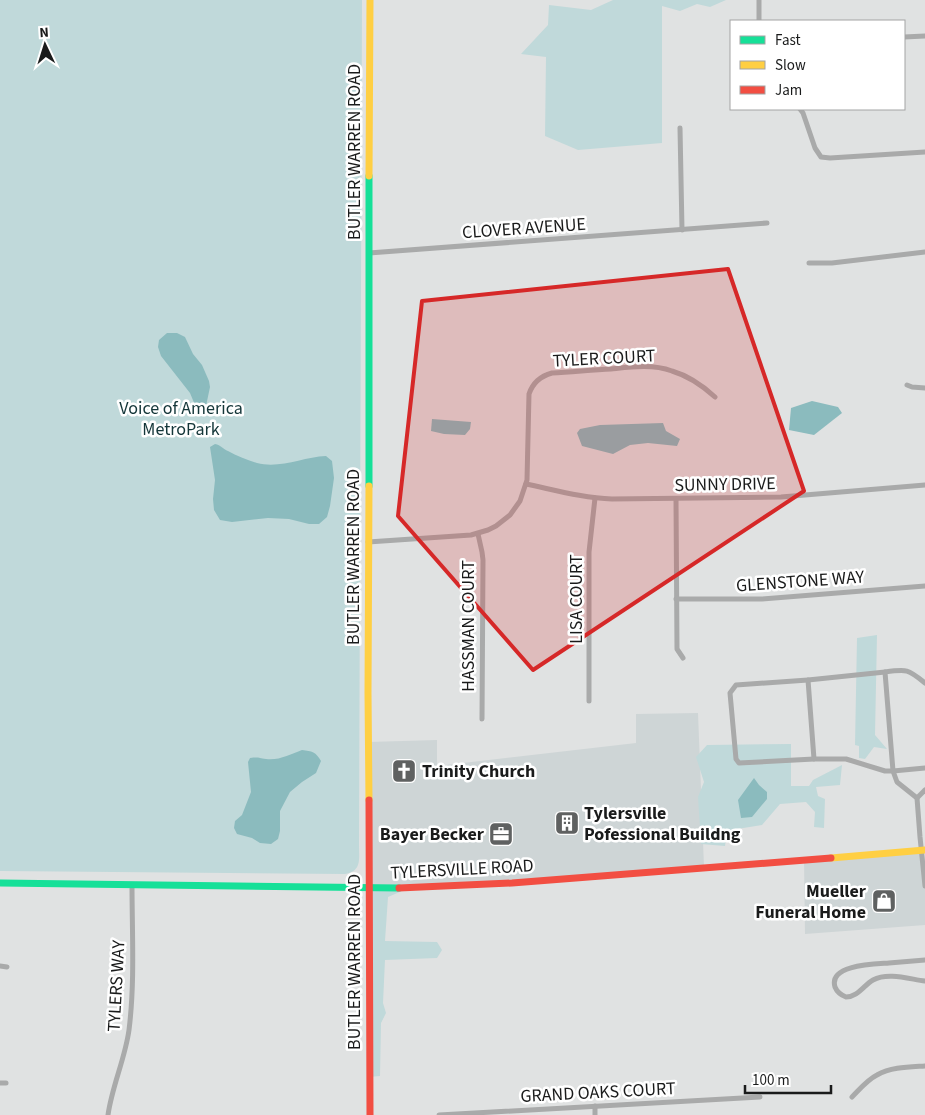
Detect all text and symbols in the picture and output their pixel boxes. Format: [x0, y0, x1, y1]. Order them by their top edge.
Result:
north arrow [20, 20, 70, 70]
legend [730, 20, 905, 110]
text: N [39, 23, 50, 43]
text: Fast [775, 30, 801, 51]
text: Slow [775, 55, 806, 76]
street label: BUTLER WARREN ROAD [342, 64, 367, 240]
text: Jam [775, 80, 802, 101]
street label: CLOVER AVENUE [461, 212, 587, 245]
street label: TYLER COURT [552, 343, 656, 374]
park label: Voice of America MetroPark [119, 396, 243, 442]
street label: BUTLER WARREN ROAD [341, 469, 366, 645]
street label: SUNNY DRIVE [674, 471, 776, 498]
street label: LISA COURT [564, 554, 589, 644]
street label: HASSMAN COURT [456, 560, 481, 692]
street label: GLENSTONE WAY [735, 565, 865, 598]
church icon: Trinity Church [391, 758, 417, 784]
place label: Trinity Church [422, 759, 535, 784]
place label: Tylersville Pofessional Buildng [584, 801, 741, 847]
building icon: Tylersville Pofessional Buildng [554, 810, 580, 836]
office icon: Bayer Becker [488, 821, 514, 847]
place label: Bayer Becker [380, 822, 485, 847]
street label: TYLERSVILLE ROAD [390, 853, 534, 886]
street label: BUTLER WARREN ROAD [342, 874, 367, 1050]
place label: Mueller Funeral Home [755, 879, 867, 925]
shop icon: Mueller Funeral Home [871, 888, 897, 914]
street label: TYLERS WAY [102, 939, 131, 1032]
scale bar [745, 1062, 831, 1094]
text: 100 m [752, 1070, 790, 1091]
street label: GRAND OAKS COURT [520, 1076, 677, 1109]

